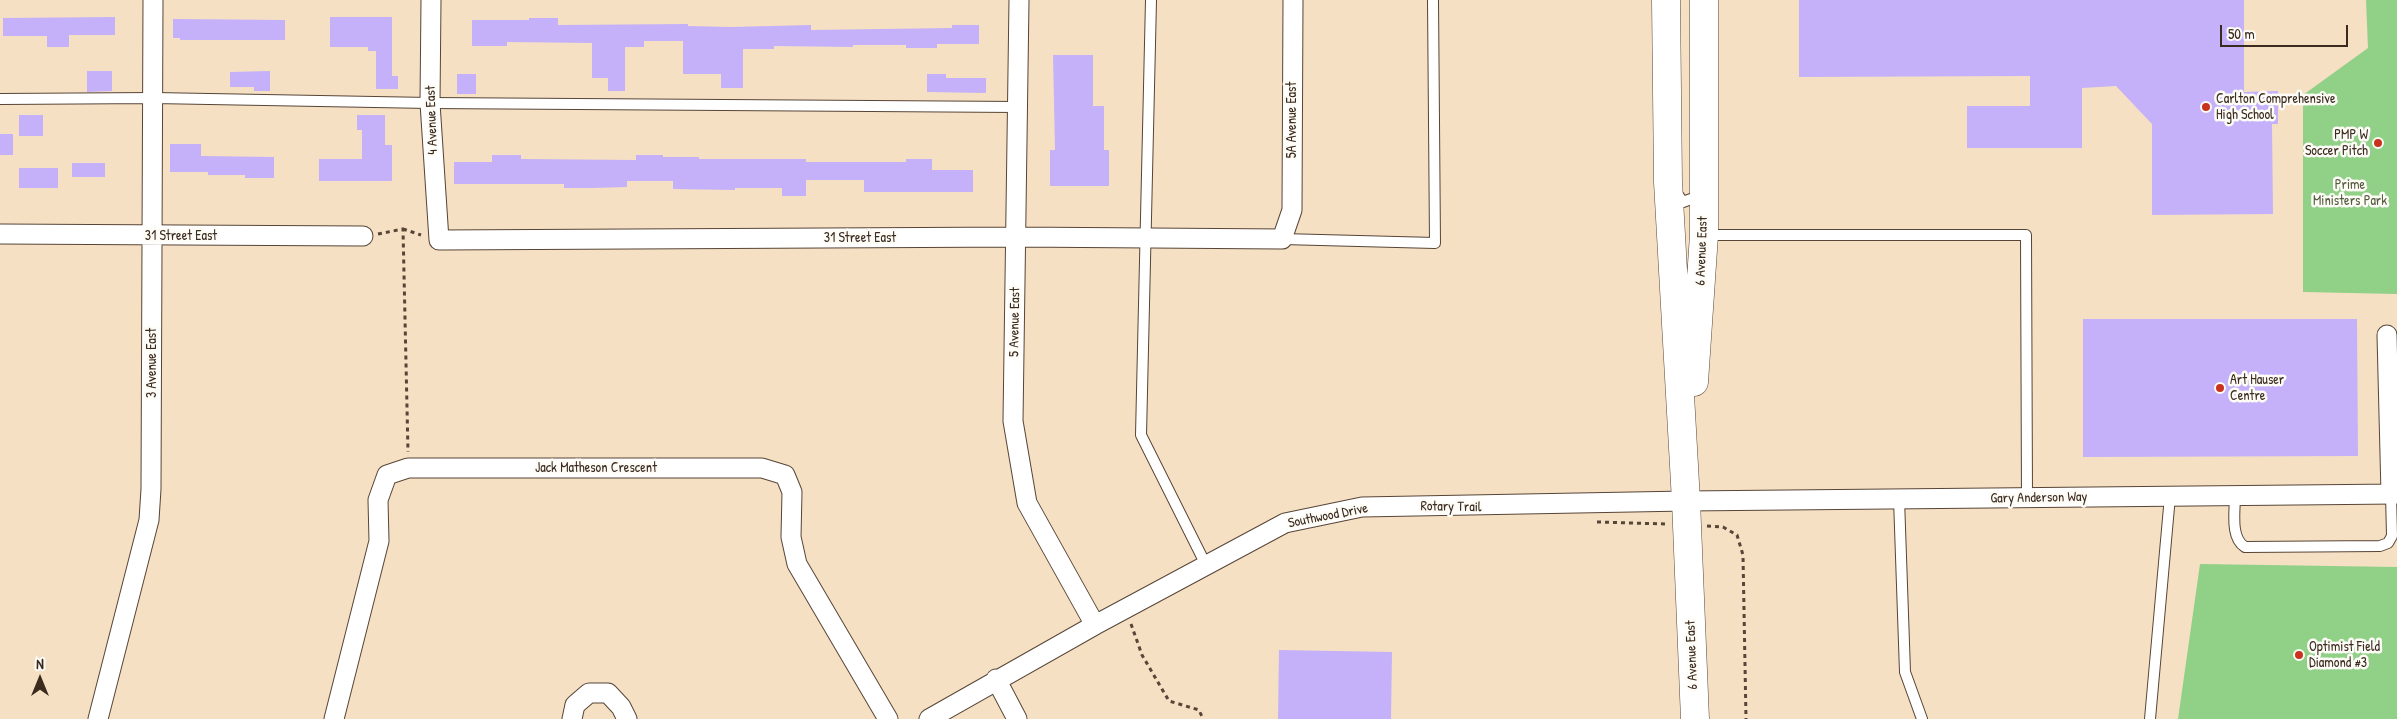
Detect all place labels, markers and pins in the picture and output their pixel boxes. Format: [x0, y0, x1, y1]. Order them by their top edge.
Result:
place label: Carlton Comprehensive High School [2216, 91, 2336, 124]
marker: Carlton Comprehensive High School [2200, 101, 2212, 113]
place label: PMP W Soccer Pitch [2305, 127, 2368, 160]
marker: PMP W Soccer Pitch [2372, 137, 2384, 149]
place label: Art Hauser Centre [2230, 372, 2284, 404]
marker: Art Hauser Centre [2214, 382, 2226, 394]
place label: Optimist Field Diamond #3 [2309, 639, 2380, 672]
marker: Optimist Field Diamond #3 [2293, 649, 2305, 661]

